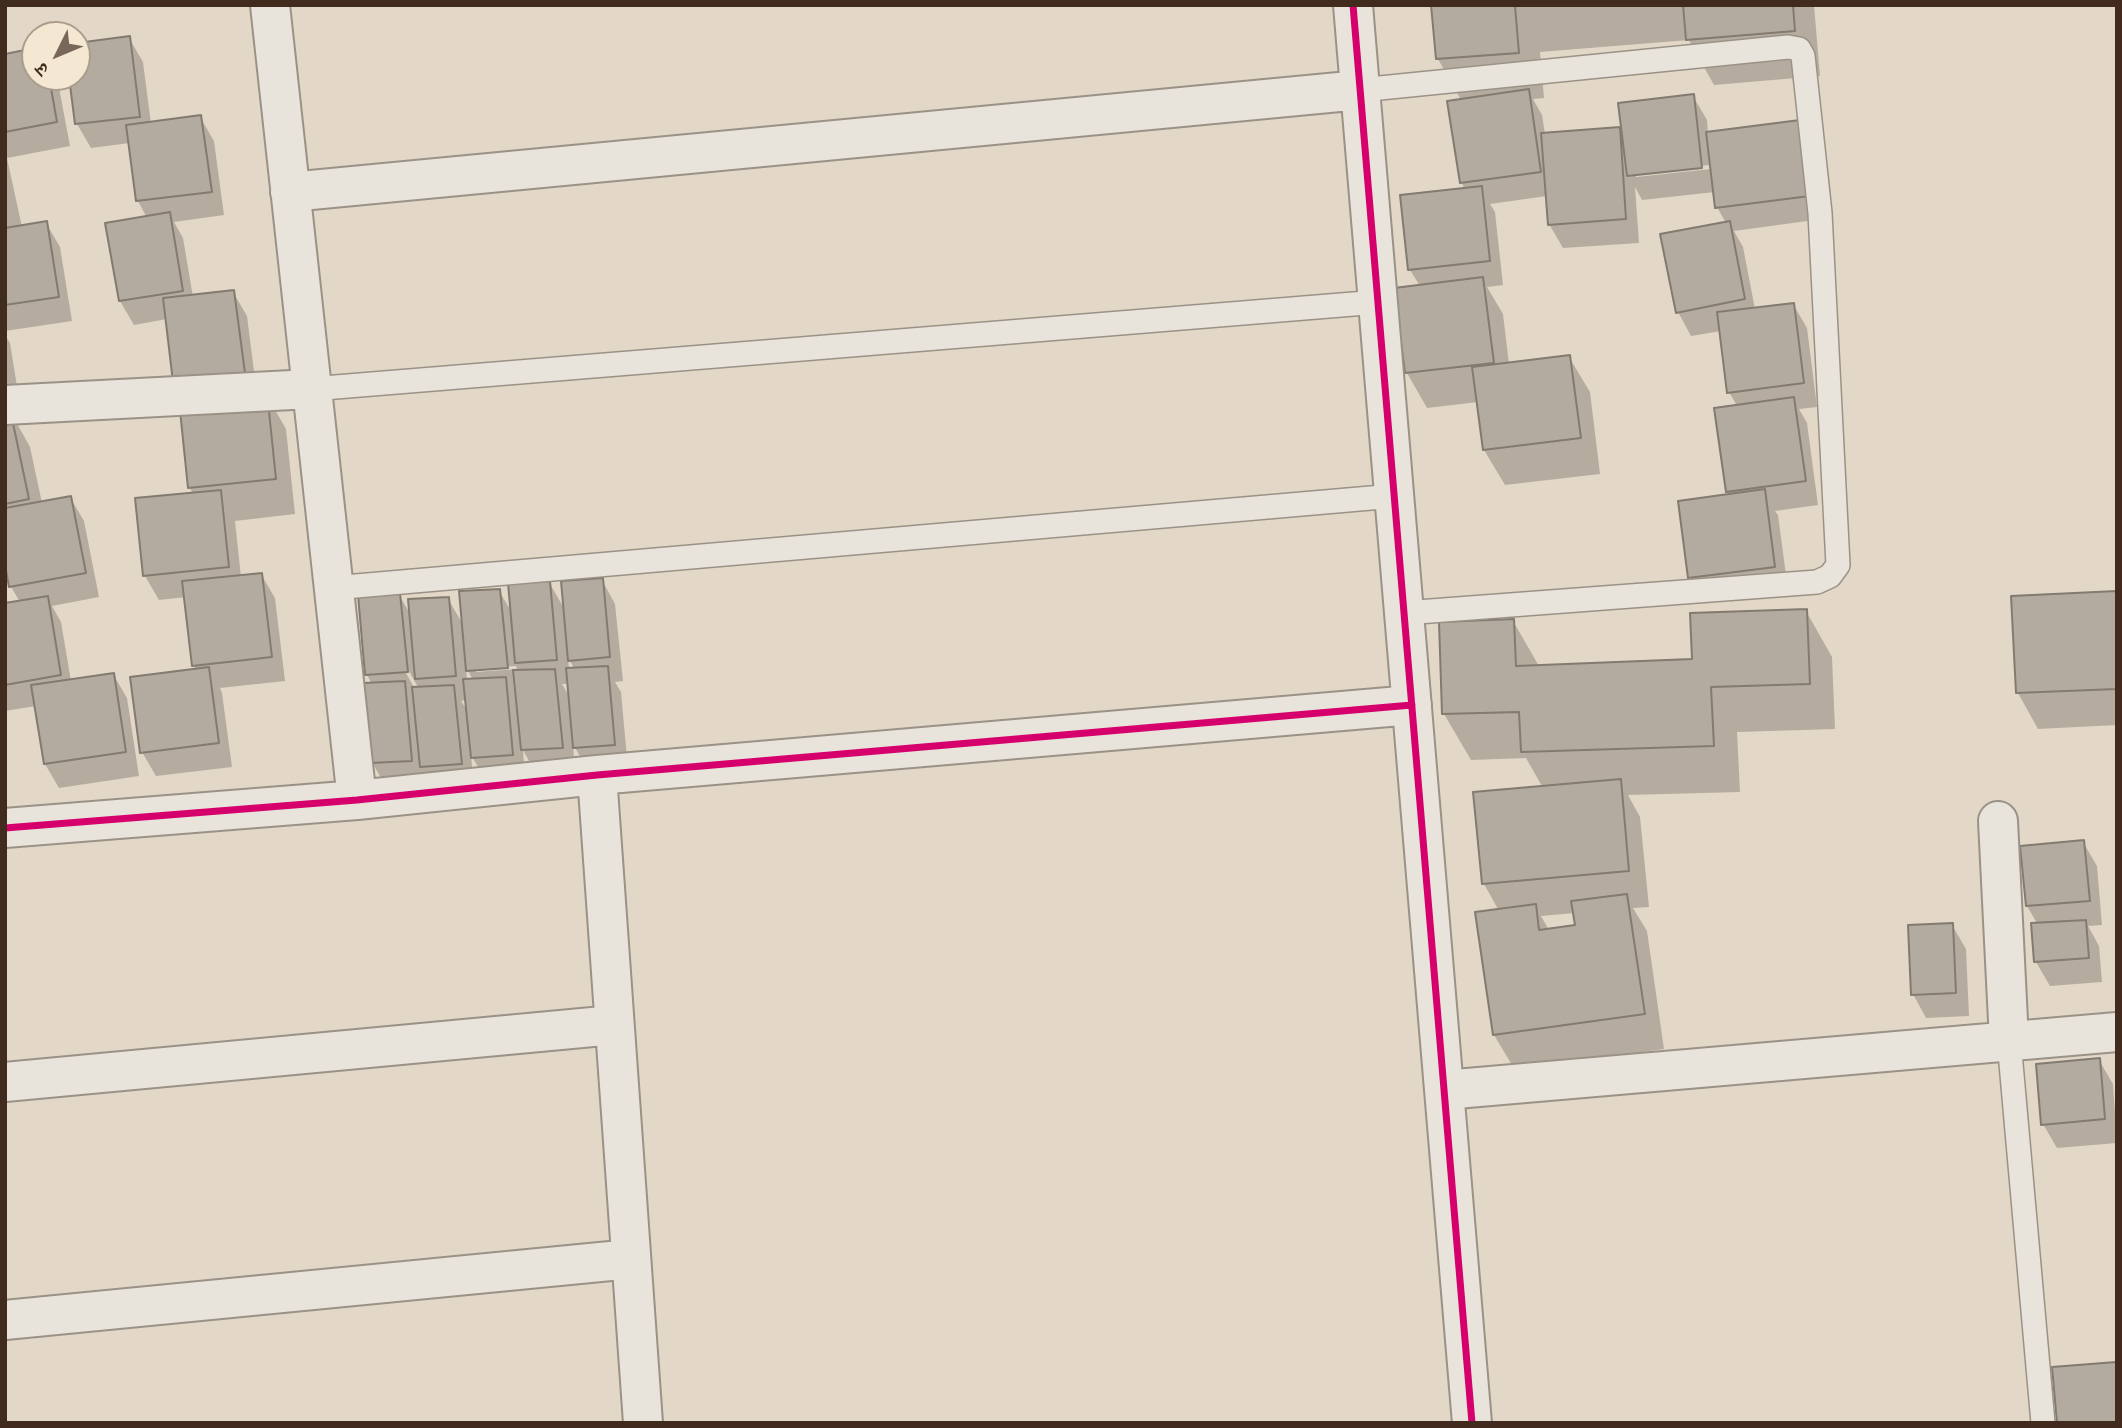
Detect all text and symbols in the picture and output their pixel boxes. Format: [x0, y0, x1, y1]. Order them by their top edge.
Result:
north arrow [21, 21, 91, 91]
text: उ [30, 58, 53, 81]

